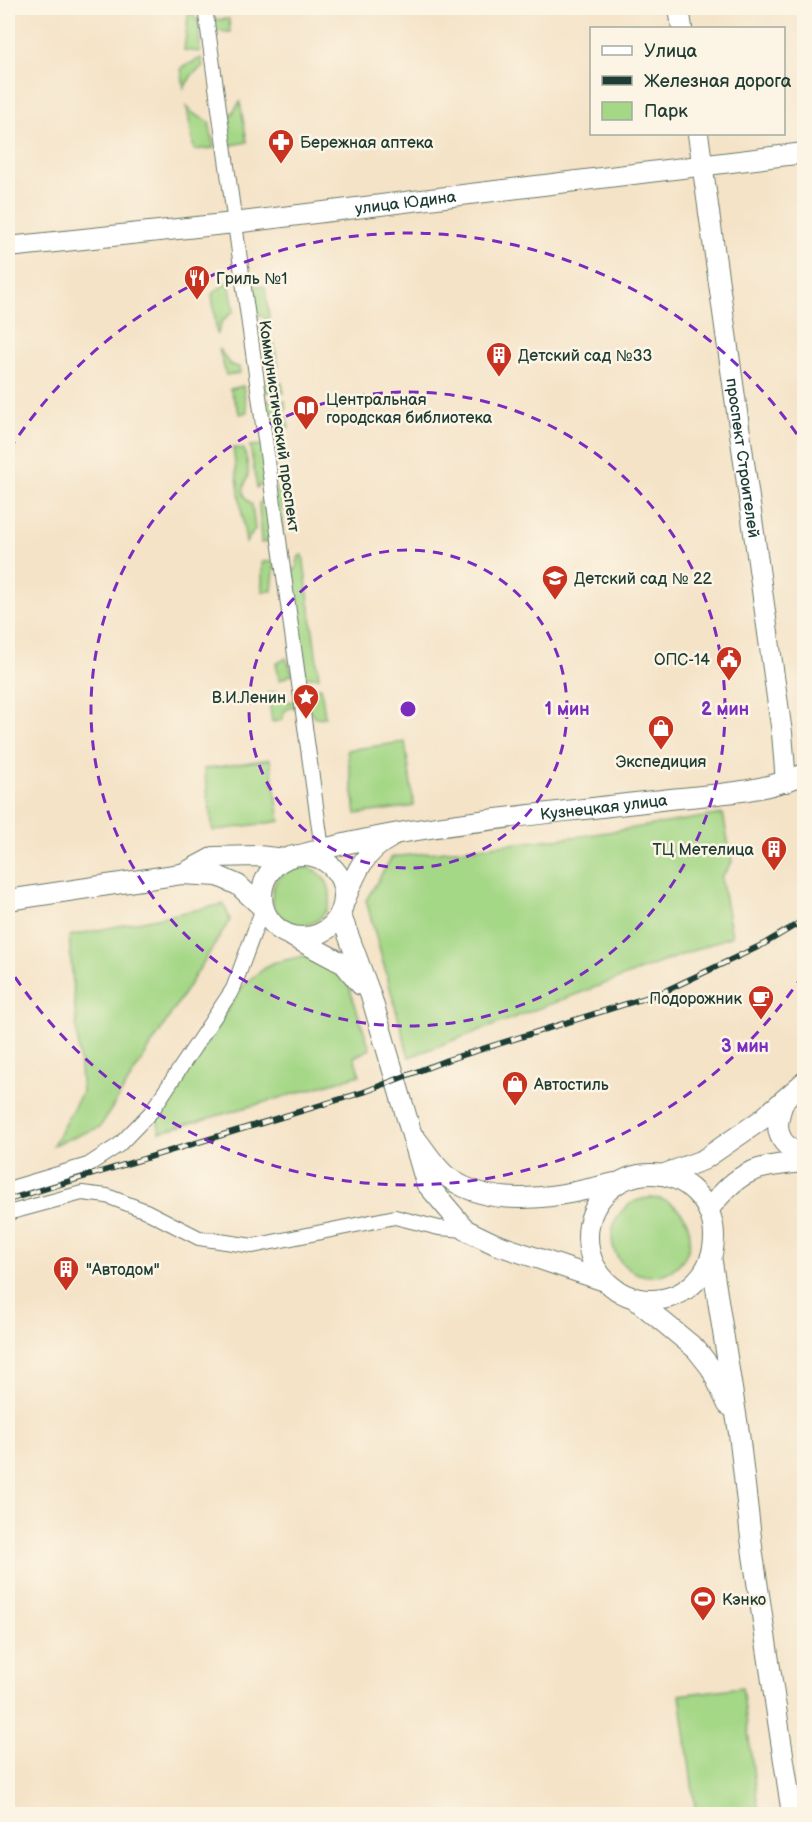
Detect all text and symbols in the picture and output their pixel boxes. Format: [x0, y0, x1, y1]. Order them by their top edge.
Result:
legend [590, 27, 785, 135]
text: Улица [644, 41, 698, 62]
text: Железная дорога [644, 71, 792, 92]
text: Парк [644, 101, 688, 122]
pharmacy icon: Бережная аптека [266, 127, 296, 165]
place label: Бережная аптека [300, 134, 434, 153]
street label: улица Юдина [354, 188, 458, 219]
restaurant icon: Гриль №1 [182, 263, 212, 301]
place label: Гриль №1 [216, 270, 287, 289]
street label: Коммунистический проспект [254, 319, 303, 534]
building icon: Детский сад №33 [484, 340, 514, 378]
place label: Детский сад №33 [518, 347, 652, 366]
street label: проспект Строителей [721, 377, 763, 539]
place label: Центральная городская библиотека [326, 391, 493, 428]
library icon: Центральная городская библиотека [291, 393, 321, 431]
school or university icon: Детский сад № 22 [540, 563, 570, 601]
place label: Детский сад № 22 [574, 570, 712, 589]
public building icon: ОПС-14 [714, 644, 744, 682]
place label: ОПС-14 [654, 651, 710, 670]
place icon: В.И.Ленин [291, 682, 321, 720]
place label: В.И.Ленин [212, 689, 286, 708]
centre of rings [398, 699, 418, 719]
text: 1 мин [545, 699, 589, 720]
text: 2 мин [701, 699, 749, 720]
shop icon: Экспедиция [646, 713, 676, 751]
place label: Экспедиция [615, 753, 707, 772]
street label: Кузнецкая улица [539, 791, 669, 825]
building icon: ТЦ Метелица [759, 834, 789, 872]
place label: ТЦ Метелица [653, 841, 755, 860]
cafe icon: Подорожник [746, 983, 776, 1021]
place label: Подорожник [649, 990, 742, 1009]
text: 3 мин [721, 1036, 769, 1057]
shop icon: Автостиль [500, 1069, 530, 1107]
place label: Автостиль [533, 1076, 609, 1095]
building icon: "Автодом" [51, 1254, 81, 1292]
place label: "Автодом" [86, 1261, 160, 1280]
sports icon: Кэнко [688, 1584, 718, 1622]
place label: Кэнко [722, 1591, 766, 1610]

